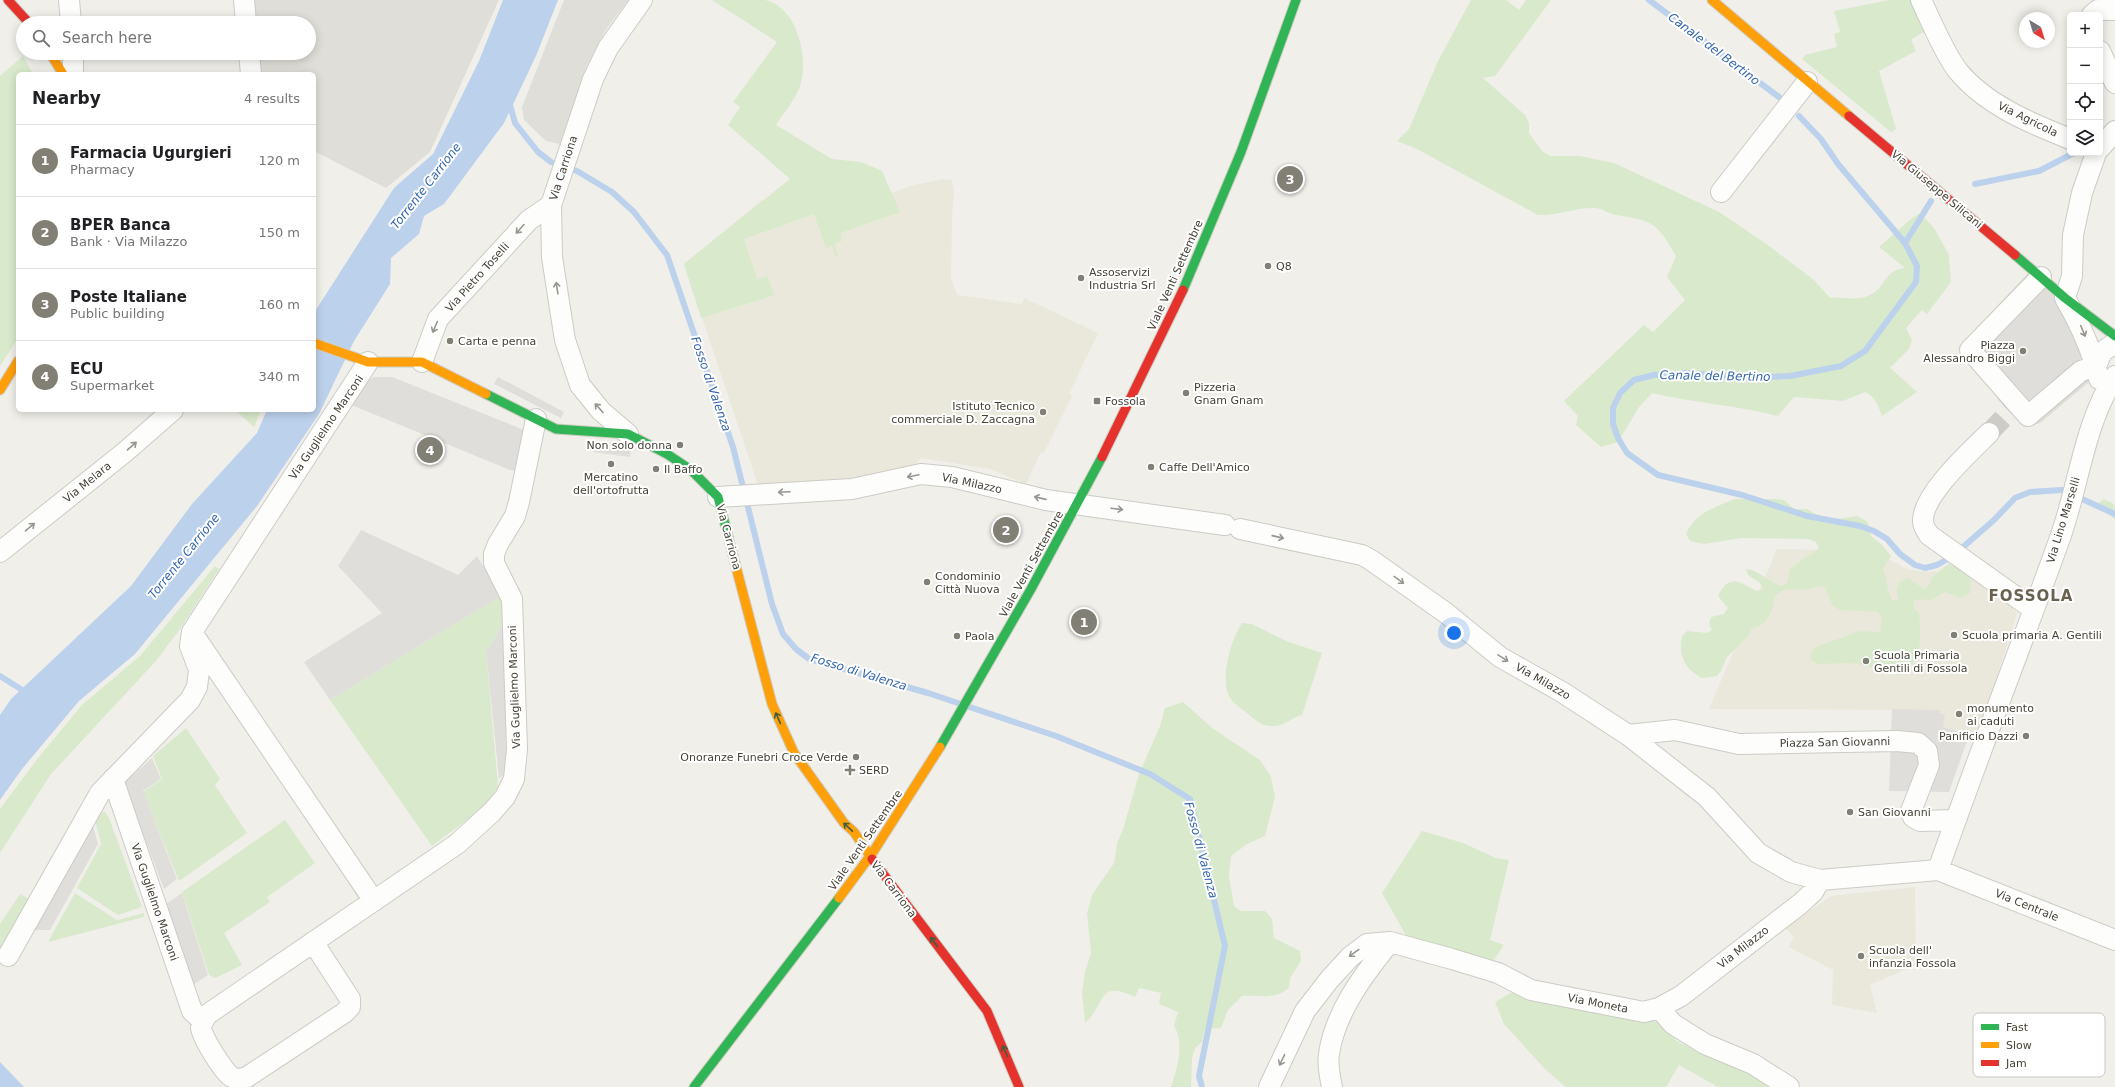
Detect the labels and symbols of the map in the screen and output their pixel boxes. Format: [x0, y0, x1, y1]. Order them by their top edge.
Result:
water label: Canale del Bertino [1666, 10, 1762, 88]
north arrow [2019, 12, 2055, 48]
street label: Via Agricola [1996, 99, 2060, 140]
street label: Via Carriona [547, 134, 580, 202]
water label: Torrente Carrione [388, 140, 464, 232]
street label: Via Giuseppe Silicani [1889, 147, 1985, 231]
pin: 3 [1277, 164, 1303, 194]
street label: Viale Venti Settembre [1145, 218, 1206, 332]
one-way arrow [516, 224, 525, 235]
street label: Via Pietro Toselli [443, 240, 512, 315]
place label: Q8 [1276, 260, 1292, 273]
marker: Q8 [1263, 261, 1273, 271]
place label: Assoservizi Industria Srl [1089, 266, 1156, 292]
marker: Assoservizi Industria Srl [1076, 273, 1086, 283]
one-way arrow [553, 282, 561, 295]
one-way arrow [431, 320, 438, 332]
one-way arrow [2079, 324, 2087, 336]
place label: Carta e penna [458, 335, 536, 348]
water label: Fosso di Valenza [688, 335, 734, 433]
marker: Carta e penna [445, 336, 455, 346]
place label: Piazza Alessandro Biggi [1923, 339, 2015, 365]
marker: Piazza Alessandro Biggi [2018, 346, 2028, 356]
water label: Canale del Bertino [1659, 368, 1771, 384]
street label: Via Guglielmo Marconi [287, 373, 366, 482]
place label: Pizzeria Gnam Gnam [1194, 381, 1263, 407]
marker: Pizzeria Gnam Gnam [1181, 388, 1191, 398]
place label: Fossola [1105, 395, 1146, 408]
marker: Fossola [1092, 396, 1102, 406]
place label: Istituto Tecnico commerciale D. Zaccagna [891, 400, 1035, 426]
one-way arrow [594, 403, 604, 413]
marker: Istituto Tecnico commerciale D. Zaccagna [1038, 407, 1048, 417]
pin: 4 [417, 435, 443, 465]
place label: Non solo donna [586, 439, 672, 452]
marker: Non solo donna [675, 440, 685, 450]
one-way arrow [127, 441, 137, 451]
street label: Via Melara [61, 459, 114, 506]
marker: Mercatino dell'ortofrutta [606, 459, 616, 469]
place label: Caffe Dell'Amico [1159, 461, 1250, 474]
marker: Caffe Dell'Amico [1146, 462, 1156, 472]
place label: Il Baffo [664, 463, 703, 476]
marker: Il Baffo [651, 464, 661, 474]
place label: Mercatino dell'ortofrutta [573, 471, 649, 497]
street label: Via Milazzo [941, 471, 1003, 496]
one-way arrow [907, 472, 920, 480]
street label: Via Lino Marselli [2044, 476, 2083, 565]
one-way arrow [778, 489, 791, 496]
one-way arrow [1034, 494, 1047, 502]
street label: Via Carriona [714, 503, 744, 571]
one-way arrow [1110, 505, 1123, 512]
street label: Viale Venti Settembre [997, 509, 1066, 620]
water label: Torrente Carrione [145, 511, 223, 601]
pin: 2 [993, 515, 1019, 545]
one-way arrow [25, 522, 35, 531]
one-way arrow [1272, 534, 1285, 542]
place label: Condominio Città Nuova [935, 570, 1001, 596]
one-way arrow [1393, 576, 1404, 584]
marker: Condominio Città Nuova [922, 577, 932, 587]
district label: FOSSOLA [1989, 587, 2073, 605]
pin: 1 [1071, 607, 1097, 637]
your location [1444, 623, 1464, 643]
street label: Via Guglielmo Marconi [506, 625, 523, 749]
place label: Scuola primaria A. Gentili [1962, 629, 2102, 642]
place label: Paola [965, 630, 994, 643]
marker: Scuola primaria A. Gentili [1949, 630, 1959, 640]
marker: Paola [952, 631, 962, 641]
place label: Scuola Primaria Gentili di Fossola [1874, 649, 1967, 675]
water label: Fosso di Valenza [809, 651, 909, 693]
one-way arrow [1497, 654, 1508, 662]
marker: Scuola Primaria Gentili di Fossola [1861, 656, 1871, 666]
street label: Via Milazzo [1513, 661, 1573, 702]
place label: monumento ai caduti [1967, 702, 2034, 728]
marker: monumento ai caduti [1954, 709, 1964, 719]
one-way arrow [774, 713, 782, 725]
place label: Panificio Dazzi [1939, 730, 2018, 743]
marker: Panificio Dazzi [2021, 731, 2031, 741]
street label: Piazza San Giovanni [1780, 735, 1890, 750]
place label: Onoranze Funebri Croce Verde [680, 751, 848, 764]
marker: Onoranze Funebri Croce Verde [851, 752, 861, 762]
marker: SERD [844, 764, 856, 776]
place label: SERD [859, 764, 889, 777]
street label: Viale Venti Settembre [826, 787, 905, 893]
water label: Fosso di Valenza [1181, 800, 1221, 900]
place label: San Giovanni [1858, 806, 1931, 819]
marker: San Giovanni [1845, 807, 1855, 817]
one-way arrow [844, 823, 854, 832]
street label: Via Guglielmo Marconi [128, 842, 181, 963]
street label: Via Carriona [868, 858, 919, 920]
street label: Via Centrale [1993, 887, 2061, 924]
street label: Via Milazzo [1715, 923, 1772, 971]
one-way arrow [930, 937, 938, 948]
place label: Scuola dell' infanzia Fossola [1869, 944, 1956, 970]
one-way arrow [1349, 949, 1360, 957]
marker: Scuola dell' infanzia Fossola [1856, 951, 1866, 961]
street label: Via Moneta [1566, 991, 1629, 1016]
legend [1973, 1013, 2105, 1077]
text: Fast [2006, 1021, 2029, 1034]
text: Slow [2006, 1039, 2032, 1052]
one-way arrow [1001, 1045, 1008, 1057]
one-way arrow [1278, 1053, 1285, 1065]
text: Jam [2005, 1057, 2027, 1070]

